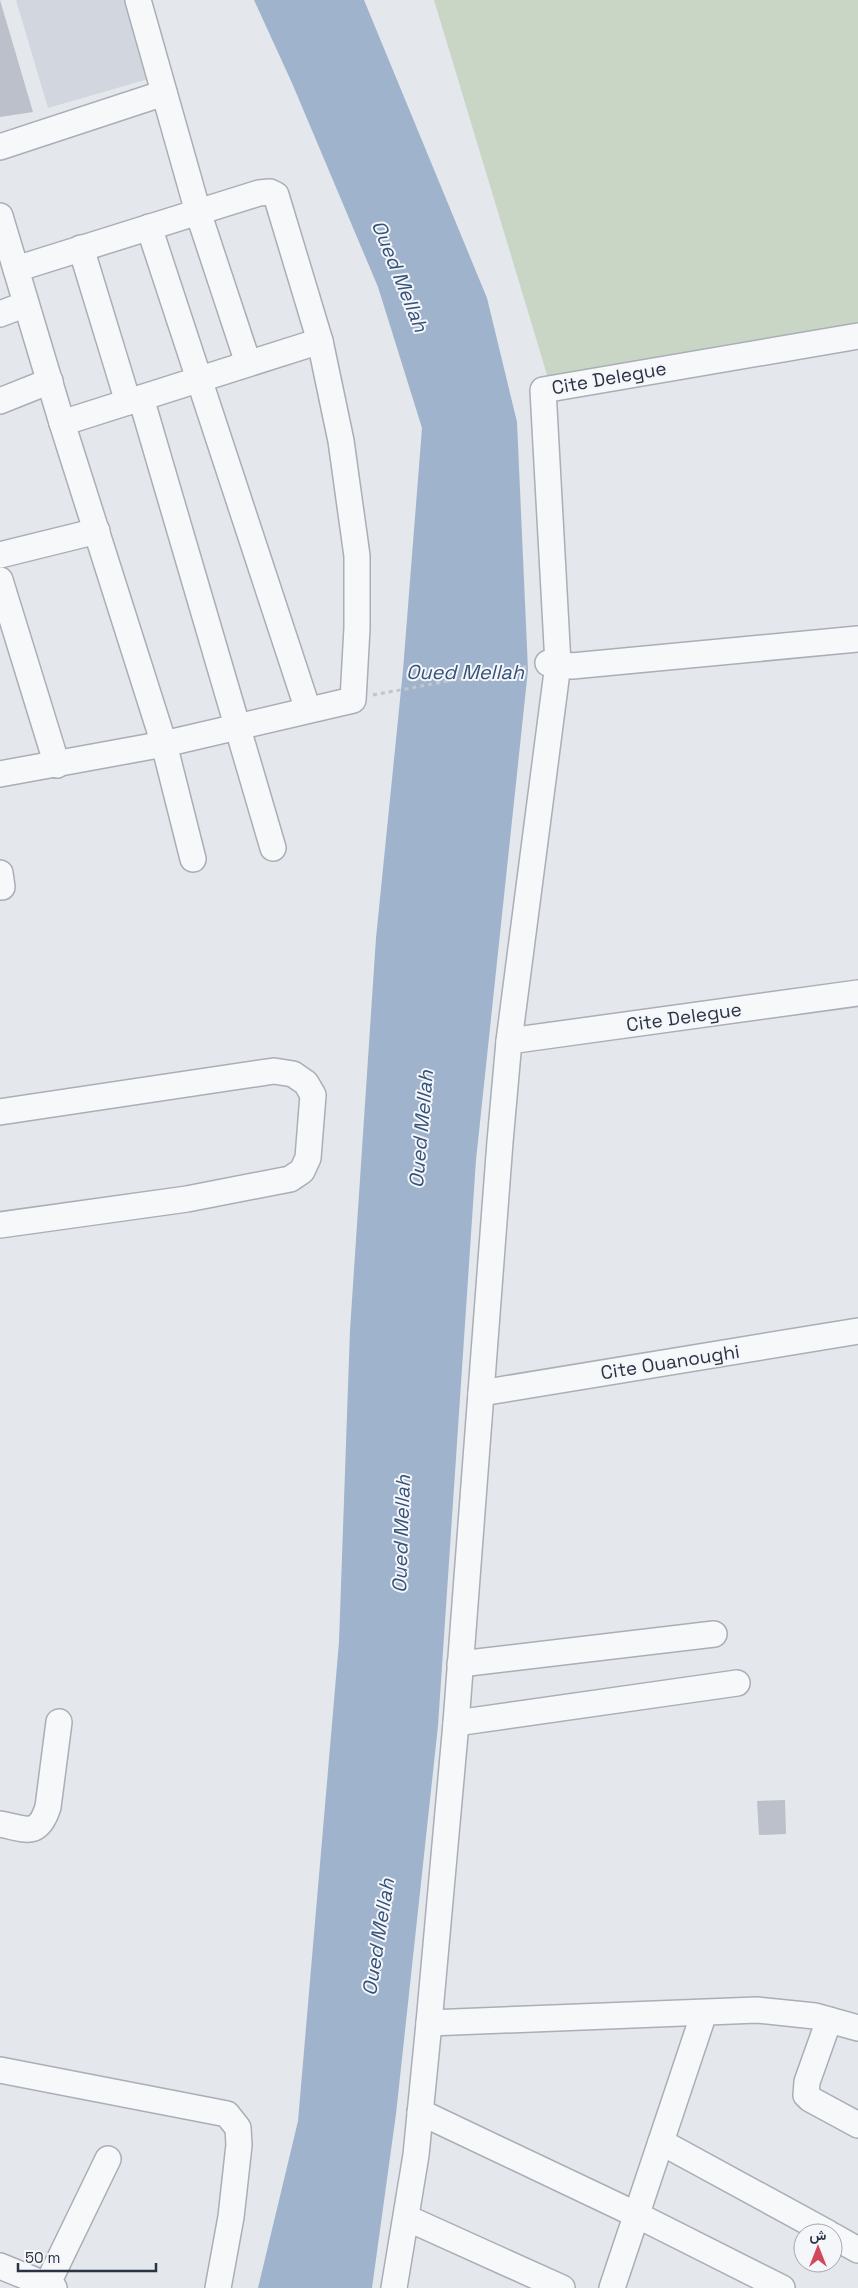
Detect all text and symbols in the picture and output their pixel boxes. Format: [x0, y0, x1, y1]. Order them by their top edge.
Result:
water label: Oued Mellah [366, 216, 434, 336]
street label: Cite Delegue [550, 356, 668, 400]
water label: Oued Mellah [406, 659, 525, 685]
street label: Cite Delegue [625, 997, 743, 1037]
water label: Oued Mellah [403, 1068, 439, 1189]
street label: Cite Ouanoughi [599, 1339, 741, 1385]
water label: Oued Mellah [386, 1474, 416, 1594]
water label: Oued Mellah [356, 1876, 400, 1997]
north arrow [793, 2223, 843, 2273]
text: ش [810, 2226, 827, 2244]
scale bar [18, 2240, 155, 2272]
text: 50 m [25, 2248, 60, 2267]

